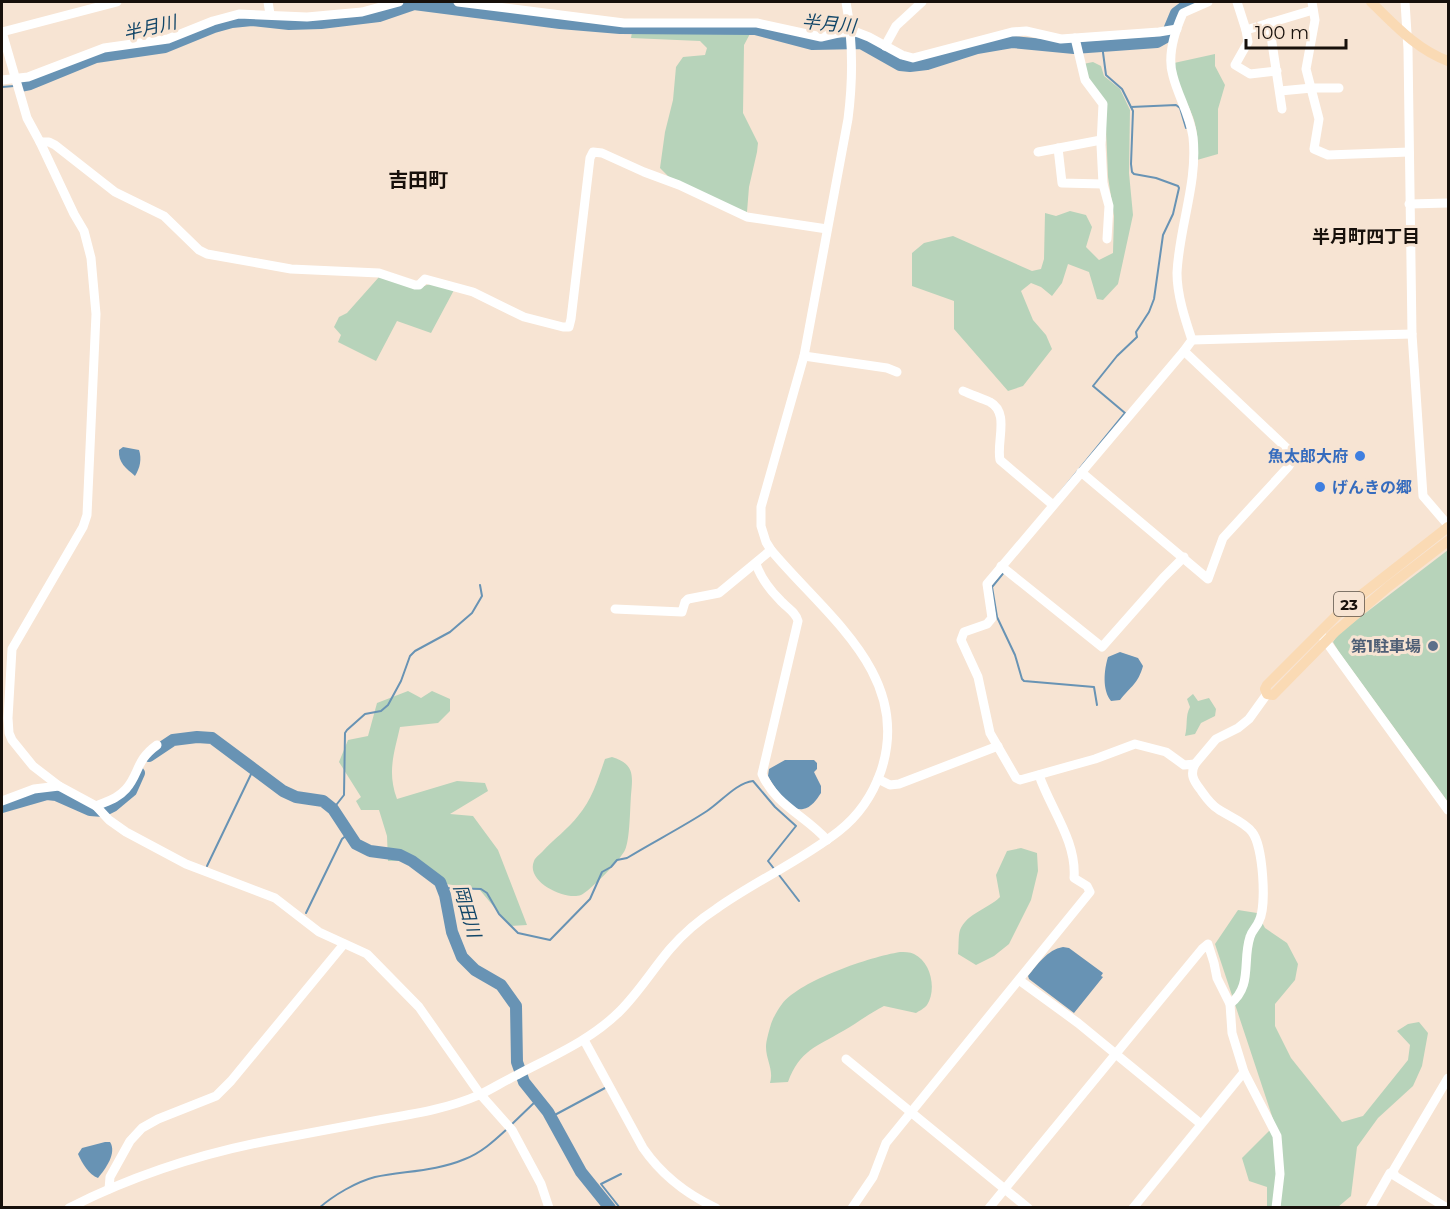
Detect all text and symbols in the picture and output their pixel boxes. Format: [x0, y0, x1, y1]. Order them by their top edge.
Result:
water label: 半月川 [121, 11, 181, 45]
water label: 半月川 [801, 11, 859, 37]
scale bar [1246, 12, 1346, 50]
text: 100 m [1255, 22, 1309, 44]
district label: 吉田町 [388, 168, 448, 192]
district label: 半月町四丁目 [1312, 226, 1420, 248]
place label: 魚太郎大府 [1268, 447, 1348, 466]
marker: 魚太郎大府 [1353, 449, 1367, 463]
place label: げんきの郷 [1332, 478, 1412, 497]
marker: げんきの郷 [1313, 480, 1327, 494]
road number: 23 [1334, 592, 1364, 616]
place label: 第1駐車場 [1351, 637, 1421, 656]
marker: 第1駐車場 [1426, 639, 1440, 653]
water label: 岡田川 [449, 882, 486, 942]

